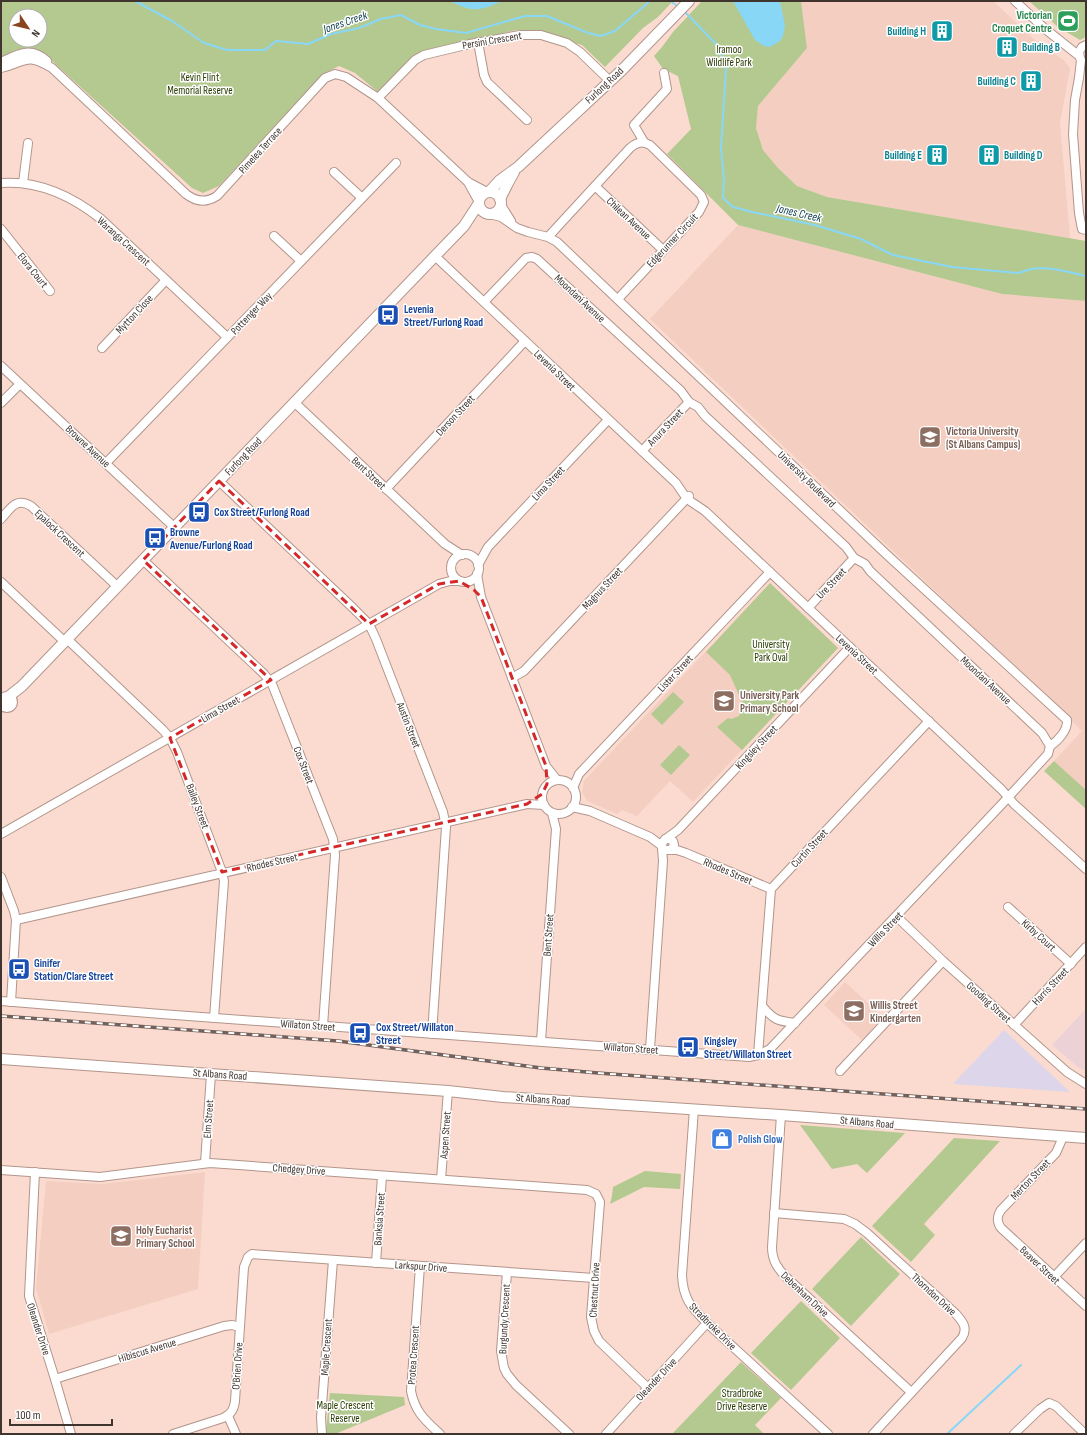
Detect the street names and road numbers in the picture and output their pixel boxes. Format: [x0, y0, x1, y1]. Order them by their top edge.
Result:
street label: Persini Crescent [461, 29, 523, 52]
street label: Furlong Road [582, 64, 627, 106]
street label: Pimelea Terrace [236, 124, 285, 176]
street label: Chilean Avenue [604, 194, 654, 242]
street label: Edgerunner Circuit [644, 210, 701, 270]
street label: Waranga Crescent [94, 214, 153, 269]
street label: Elora Court [15, 250, 51, 291]
street label: Moondani Avenue [552, 272, 608, 325]
street label: Pottenger Way [228, 289, 275, 337]
street label: Mytton Close [113, 292, 156, 337]
street label: Levenia Street [531, 347, 579, 394]
street label: Derson Street [433, 392, 478, 438]
street label: Anura Street [644, 405, 686, 449]
street label: Browne Avenue [63, 422, 113, 470]
street label: Furlong Road [222, 434, 265, 478]
street label: University Boulevard [775, 448, 839, 511]
street label: Bent Street [349, 454, 389, 493]
street label: Lima Street [529, 463, 568, 503]
street label: Epalock Crescent [32, 507, 88, 560]
street label: Magnus Street [579, 564, 626, 612]
street label: Ure Street [814, 565, 849, 602]
street label: Levenia Street [833, 632, 881, 678]
street label: Lister Street [655, 652, 696, 695]
street label: Moondani Avenue [958, 654, 1014, 707]
street label: Lima Street [199, 693, 242, 726]
street label: Austin Street [393, 699, 423, 751]
street label: Kingsley Street [733, 722, 781, 772]
street label: Cox Street [291, 745, 317, 786]
street label: Bailey Street [183, 782, 212, 831]
street label: Curtin Street [788, 826, 831, 870]
street label: Rhodes Street [245, 850, 300, 875]
street label: Rhodes Street [701, 855, 755, 888]
street label: Willis Street [865, 908, 906, 950]
street label: Bent Street [541, 913, 557, 957]
street label: Kirby Court [1019, 917, 1059, 955]
street label: Harris Street [1030, 964, 1072, 1008]
street label: Gooding Street [964, 979, 1014, 1026]
street label: Willaton Street [280, 1017, 337, 1034]
street label: Willaton Street [603, 1040, 660, 1057]
street label: St Albans Road [192, 1066, 248, 1083]
street label: St Albans Road [515, 1091, 571, 1108]
street label: Elm Street [201, 1099, 216, 1139]
street label: Aspen Street [437, 1110, 454, 1160]
street label: St Albans Road [839, 1114, 895, 1131]
street label: Merton Street [1008, 1156, 1053, 1202]
street label: Chedgey Drive [272, 1161, 326, 1178]
street label: Banksia Street [371, 1191, 388, 1246]
street label: Beaver Street [1017, 1243, 1063, 1288]
street label: Larkspur Drive [394, 1258, 448, 1275]
street label: Chestnut Drive [587, 1262, 602, 1318]
street label: Debenham Drive [778, 1269, 831, 1320]
street label: Thorndon Drive [909, 1270, 959, 1318]
street label: Burgundy Crescent [496, 1283, 513, 1354]
street label: Stradbroke Drive [686, 1300, 739, 1353]
street label: Oleander Drive [24, 1301, 53, 1357]
street label: Maple Crescent [318, 1317, 335, 1376]
street label: Protea Crescent [405, 1324, 422, 1385]
street label: Hibiscus Avenue [117, 1336, 178, 1365]
street label: O'Brien Drive [229, 1342, 246, 1390]
street label: Oleander Drive [633, 1355, 680, 1404]

